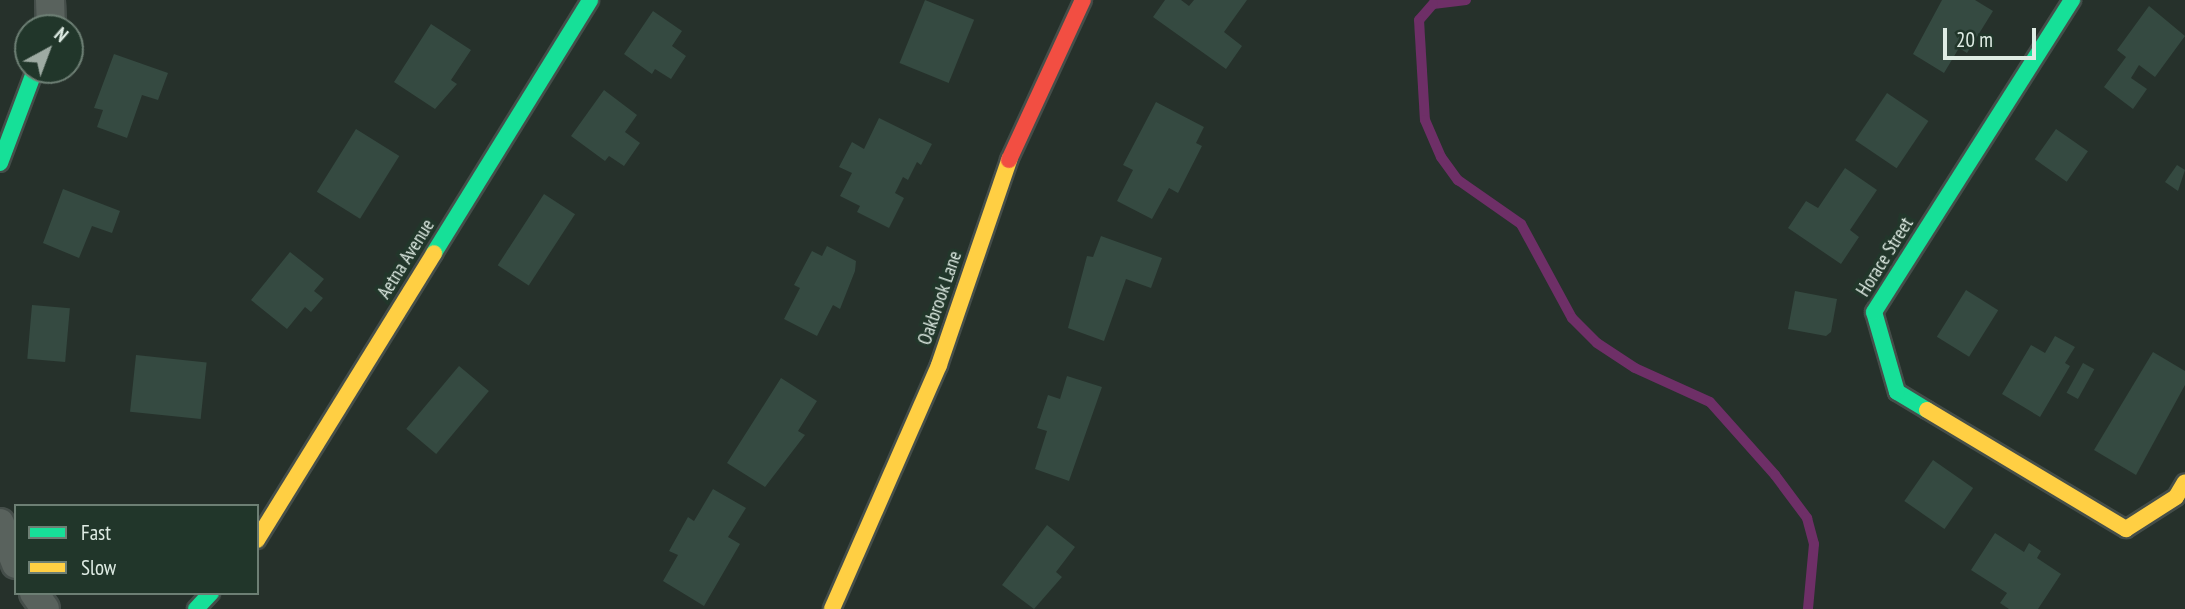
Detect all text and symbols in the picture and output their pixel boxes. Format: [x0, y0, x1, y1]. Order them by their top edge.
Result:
north arrow [14, 14, 84, 84]
scale bar [1947, 14, 2040, 58]
text: N [50, 22, 73, 47]
text: 20 m [1956, 26, 1993, 53]
street label: Horace Street [1852, 213, 1918, 301]
street label: Aetna Avenue [373, 215, 439, 303]
street label: Oakbrook Lane [913, 248, 967, 348]
legend [14, 504, 259, 595]
text: Fast [81, 519, 111, 546]
text: Slow [81, 554, 116, 581]

